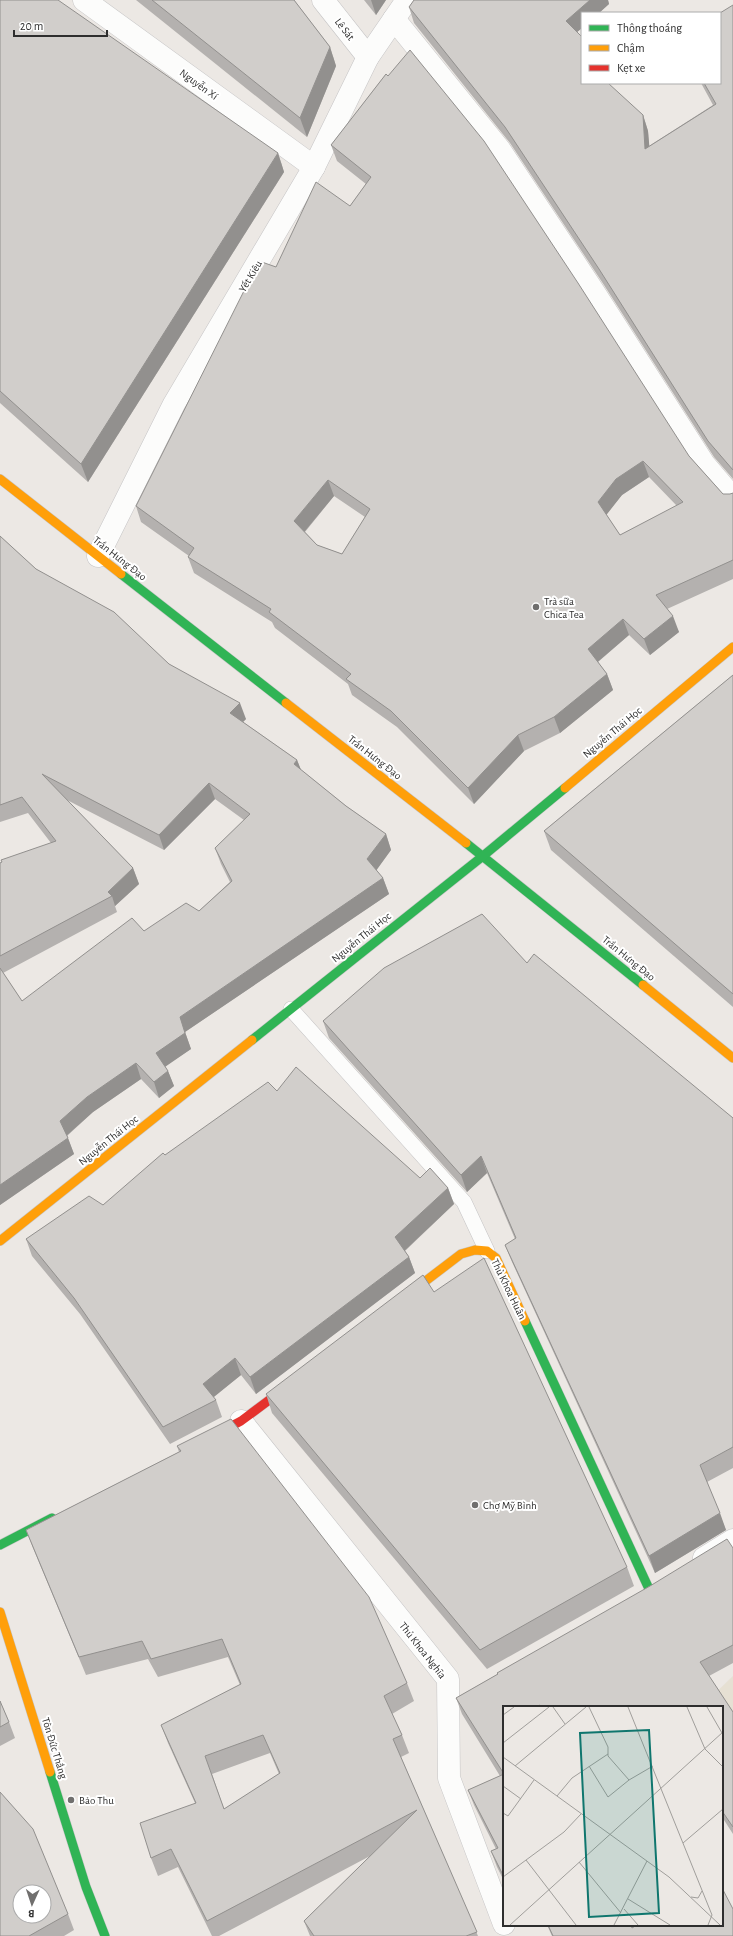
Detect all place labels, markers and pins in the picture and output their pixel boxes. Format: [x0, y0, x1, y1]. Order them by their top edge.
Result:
place label: Trà sữa Chica Tea [544, 596, 584, 620]
marker: Trà sữa Chica Tea [531, 602, 541, 612]
marker: Chợ Mỹ Bình [470, 1500, 480, 1510]
place label: Chợ Mỹ Bình [483, 1500, 537, 1511]
marker: Bảo Thu [66, 1795, 76, 1805]
place label: Bảo Thu [79, 1795, 114, 1806]

